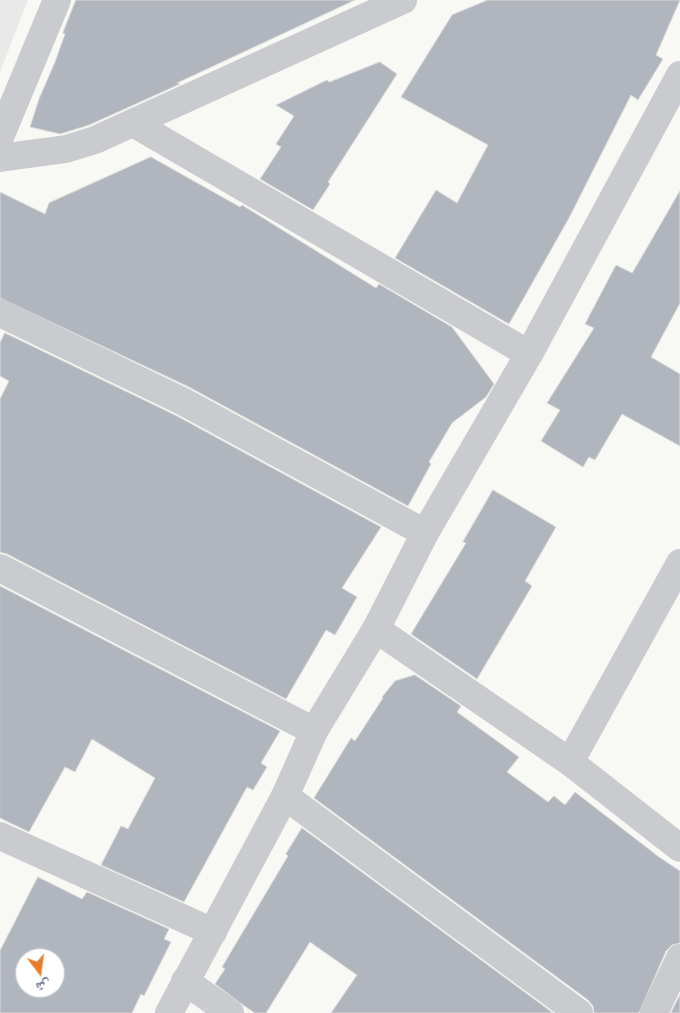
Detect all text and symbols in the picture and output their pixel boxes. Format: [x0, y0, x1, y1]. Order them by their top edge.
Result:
north arrow [15, 948, 65, 998]
text: ش [34, 977, 53, 996]

